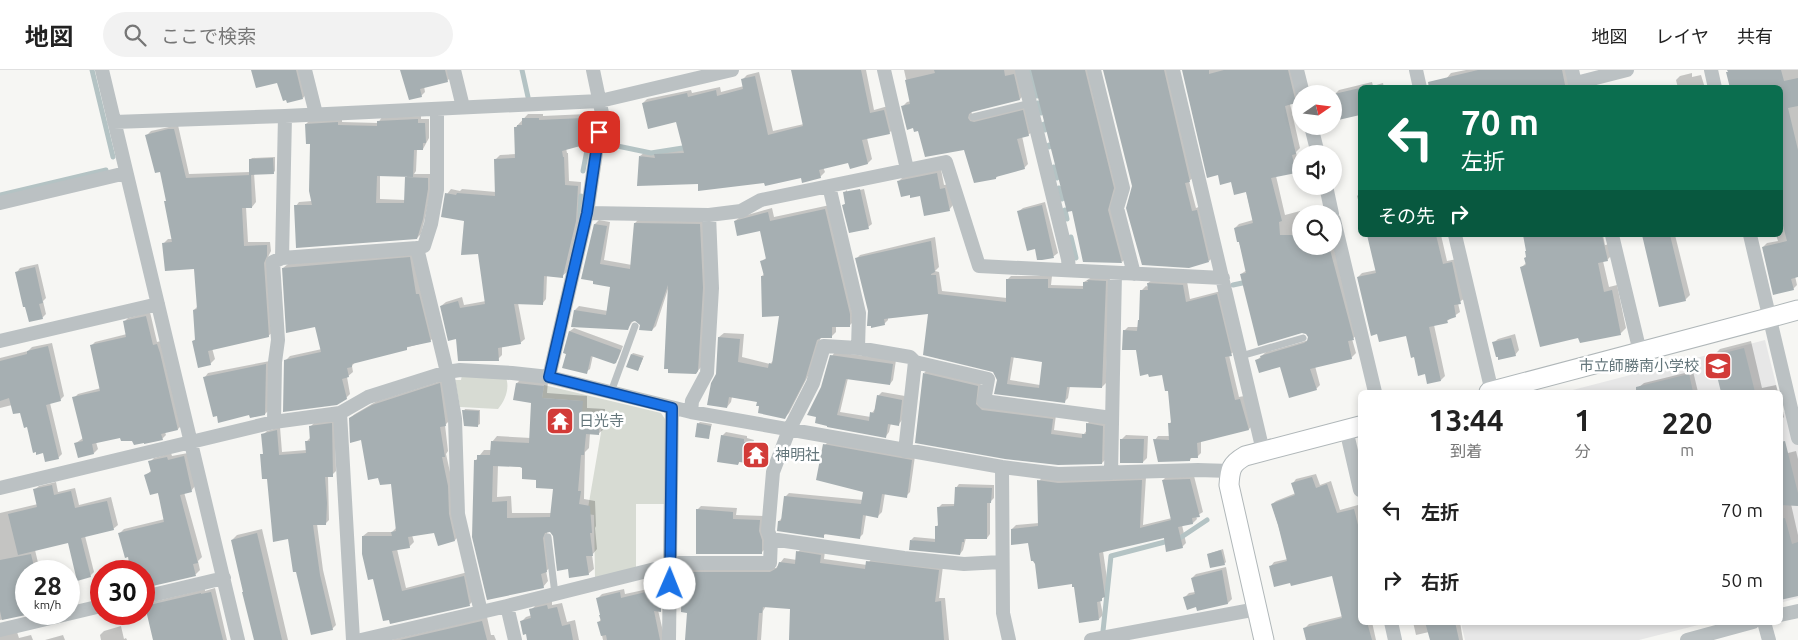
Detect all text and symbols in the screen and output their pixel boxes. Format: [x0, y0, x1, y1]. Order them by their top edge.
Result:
search box [103, 12, 453, 57]
icon: search [121, 21, 149, 49]
text: 地図 [25, 23, 73, 50]
text: ここで検索 [161, 25, 256, 47]
text: 地図 [1592, 26, 1628, 46]
text: レイヤ [1656, 26, 1709, 46]
text: 共有 [1737, 26, 1773, 46]
north arrow [1292, 85, 1342, 135]
map controls [1292, 85, 1342, 255]
text: 70 m [1461, 102, 1539, 142]
icon: left [1378, 105, 1443, 170]
pin [578, 111, 620, 153]
icon: arrive [585, 118, 613, 146]
button: sound [1292, 145, 1342, 195]
text: 左折 [1461, 148, 1505, 173]
icon: right [1445, 200, 1473, 228]
button: search [1292, 205, 1342, 255]
text: その先 [1378, 205, 1435, 227]
school or university icon: 市立師勝南小学校 [1703, 351, 1733, 381]
place label: 市立師勝南小学校 [1579, 357, 1699, 374]
text: 13:44 [1429, 403, 1504, 437]
text: 1 [1574, 403, 1591, 437]
temple icon: 日光寺 [545, 406, 575, 436]
text: 220 [1662, 406, 1712, 440]
place label: 日光寺 [579, 412, 624, 429]
temple icon: 神明社 [741, 440, 771, 470]
text: m [1680, 441, 1694, 459]
text: 到着 [1450, 442, 1482, 460]
text: 分 [1575, 442, 1591, 460]
place label: 神明社 [775, 446, 820, 463]
icon: left [1378, 496, 1406, 524]
text: 70 m [1721, 499, 1763, 521]
text: 左折 [1421, 501, 1459, 523]
position arrow [643, 557, 695, 609]
speed limit sign: 30 [90, 560, 155, 625]
icon: right [1378, 566, 1406, 594]
text: 50 m [1721, 569, 1763, 591]
text: 右折 [1421, 571, 1459, 593]
text: 28 [33, 572, 62, 600]
text: km/h [34, 598, 61, 611]

